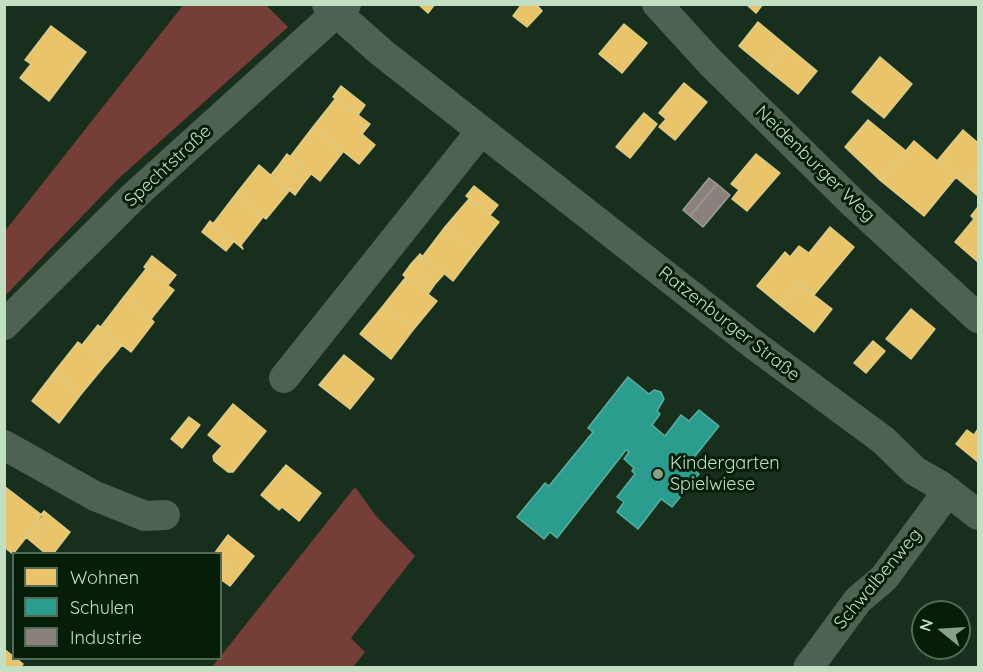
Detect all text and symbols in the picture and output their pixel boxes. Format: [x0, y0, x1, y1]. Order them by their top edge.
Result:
street label: Neidenburger Weg [751, 101, 879, 227]
street label: Spechtstraße [120, 120, 216, 212]
street label: Ratzenburger Straße [654, 262, 804, 386]
place label: Kindergarten Spielwiese [670, 453, 780, 496]
marker: Kindergarten Spielwiese [651, 467, 665, 481]
street label: Schwalbenweg [830, 524, 926, 634]
legend [12, 552, 222, 660]
text: Wohnen [70, 566, 139, 589]
text: Schulen [70, 596, 134, 619]
north arrow [911, 600, 971, 660]
text: N [914, 616, 937, 634]
text: Industrie [70, 626, 142, 649]

